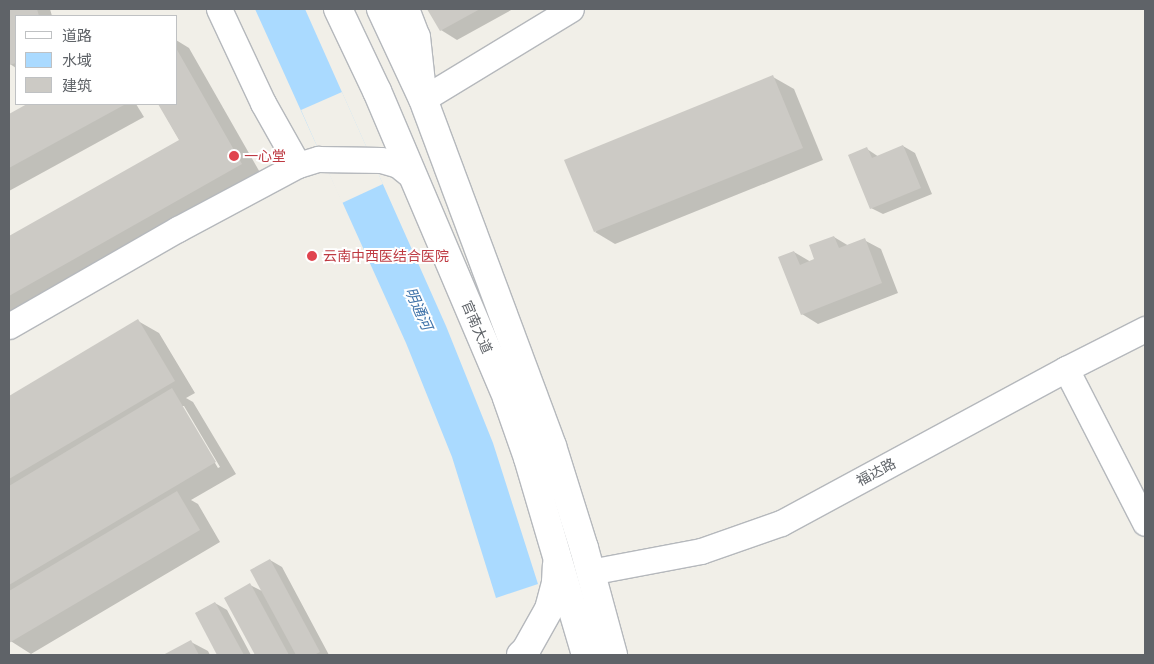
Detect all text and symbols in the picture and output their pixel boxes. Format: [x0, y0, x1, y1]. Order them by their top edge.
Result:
legend [15, 15, 178, 105]
text: 道路 [62, 27, 92, 45]
text: 水域 [62, 52, 92, 70]
text: 建筑 [62, 77, 92, 95]
place label: 一心堂 [244, 148, 286, 164]
marker: 一心堂 [228, 150, 240, 162]
place label: 云南中西医结合医院 [323, 248, 449, 264]
marker: 云南中西医结合医院 [305, 249, 319, 263]
water label: 明通河 [401, 285, 435, 333]
street label: 官南大道 [458, 298, 496, 356]
street label: 福达路 [854, 455, 898, 489]

